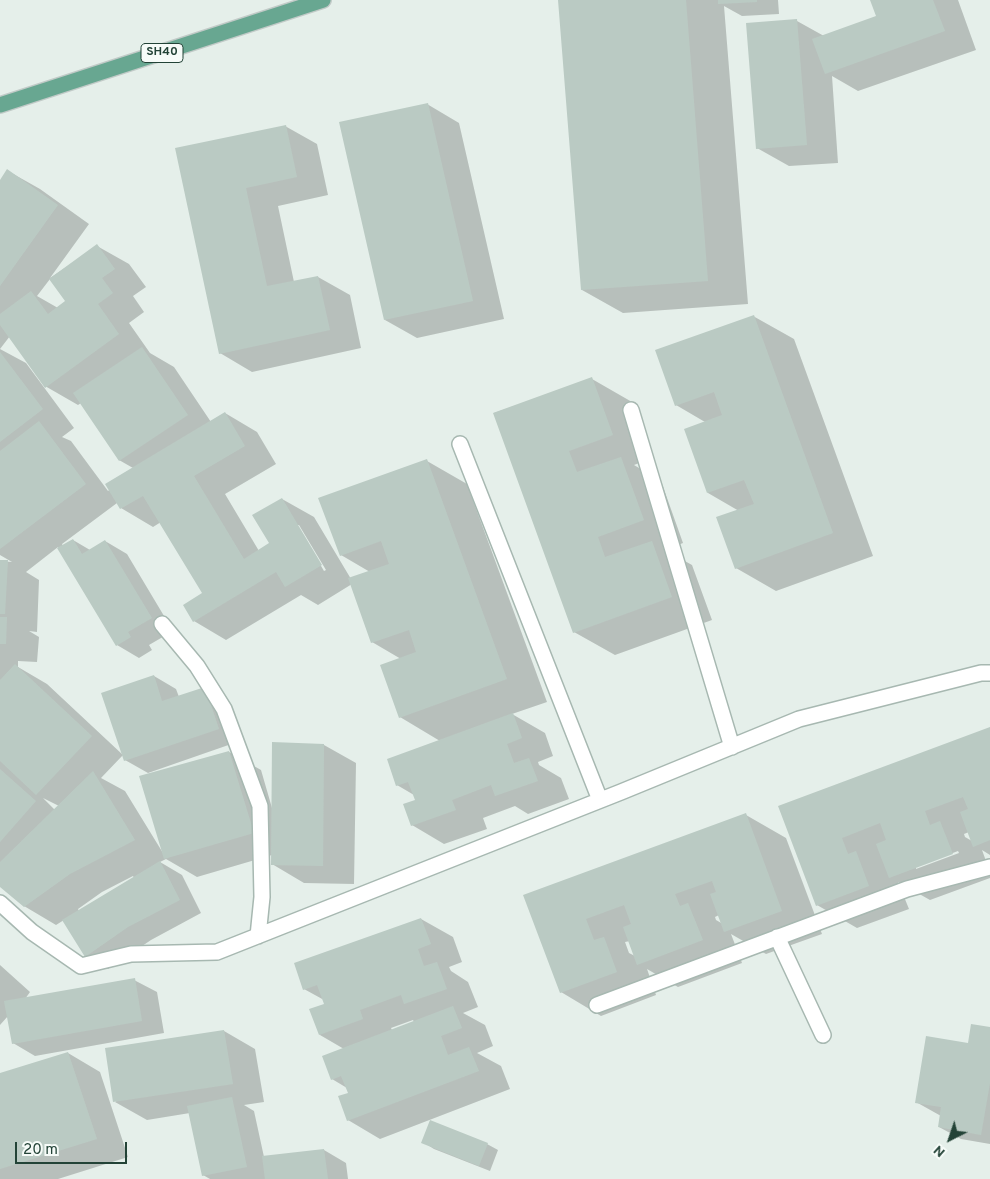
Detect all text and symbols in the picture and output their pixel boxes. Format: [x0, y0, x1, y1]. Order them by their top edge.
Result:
road number: SH40 [141, 44, 183, 62]
north arrow [925, 1114, 975, 1164]
scale bar [18, 1132, 130, 1164]
text: 20 m [23, 1141, 58, 1160]
text: N [930, 1141, 949, 1160]

